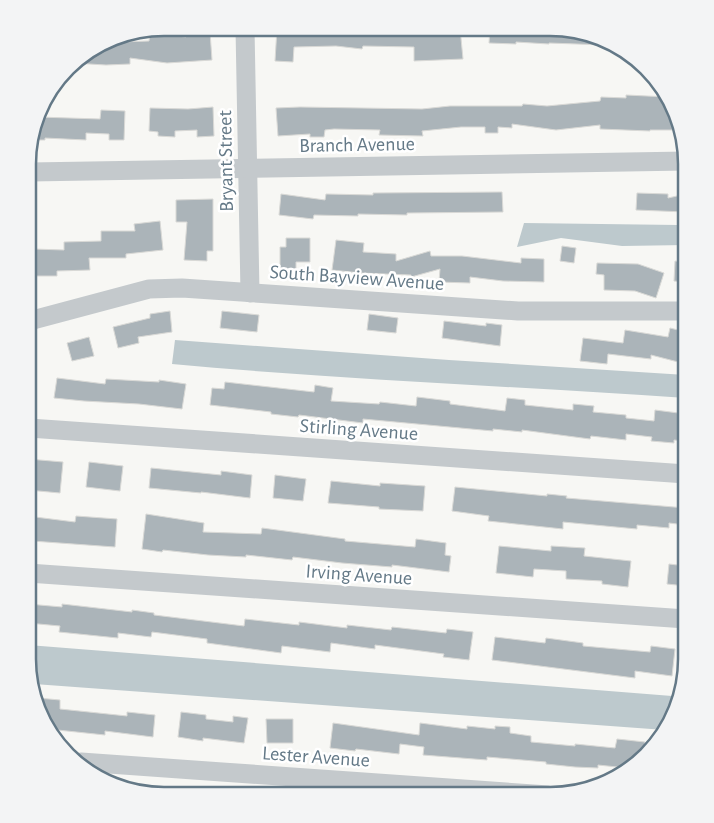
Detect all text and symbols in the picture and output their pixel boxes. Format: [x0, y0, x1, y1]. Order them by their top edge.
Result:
street label: Bryant Street [215, 109, 237, 212]
street label: Branch Avenue [299, 134, 415, 156]
street label: South Bayview Avenue [269, 262, 445, 294]
street label: Stirling Avenue [299, 416, 419, 444]
street label: Irving Avenue [305, 561, 413, 589]
street label: Lester Avenue [261, 743, 371, 771]

